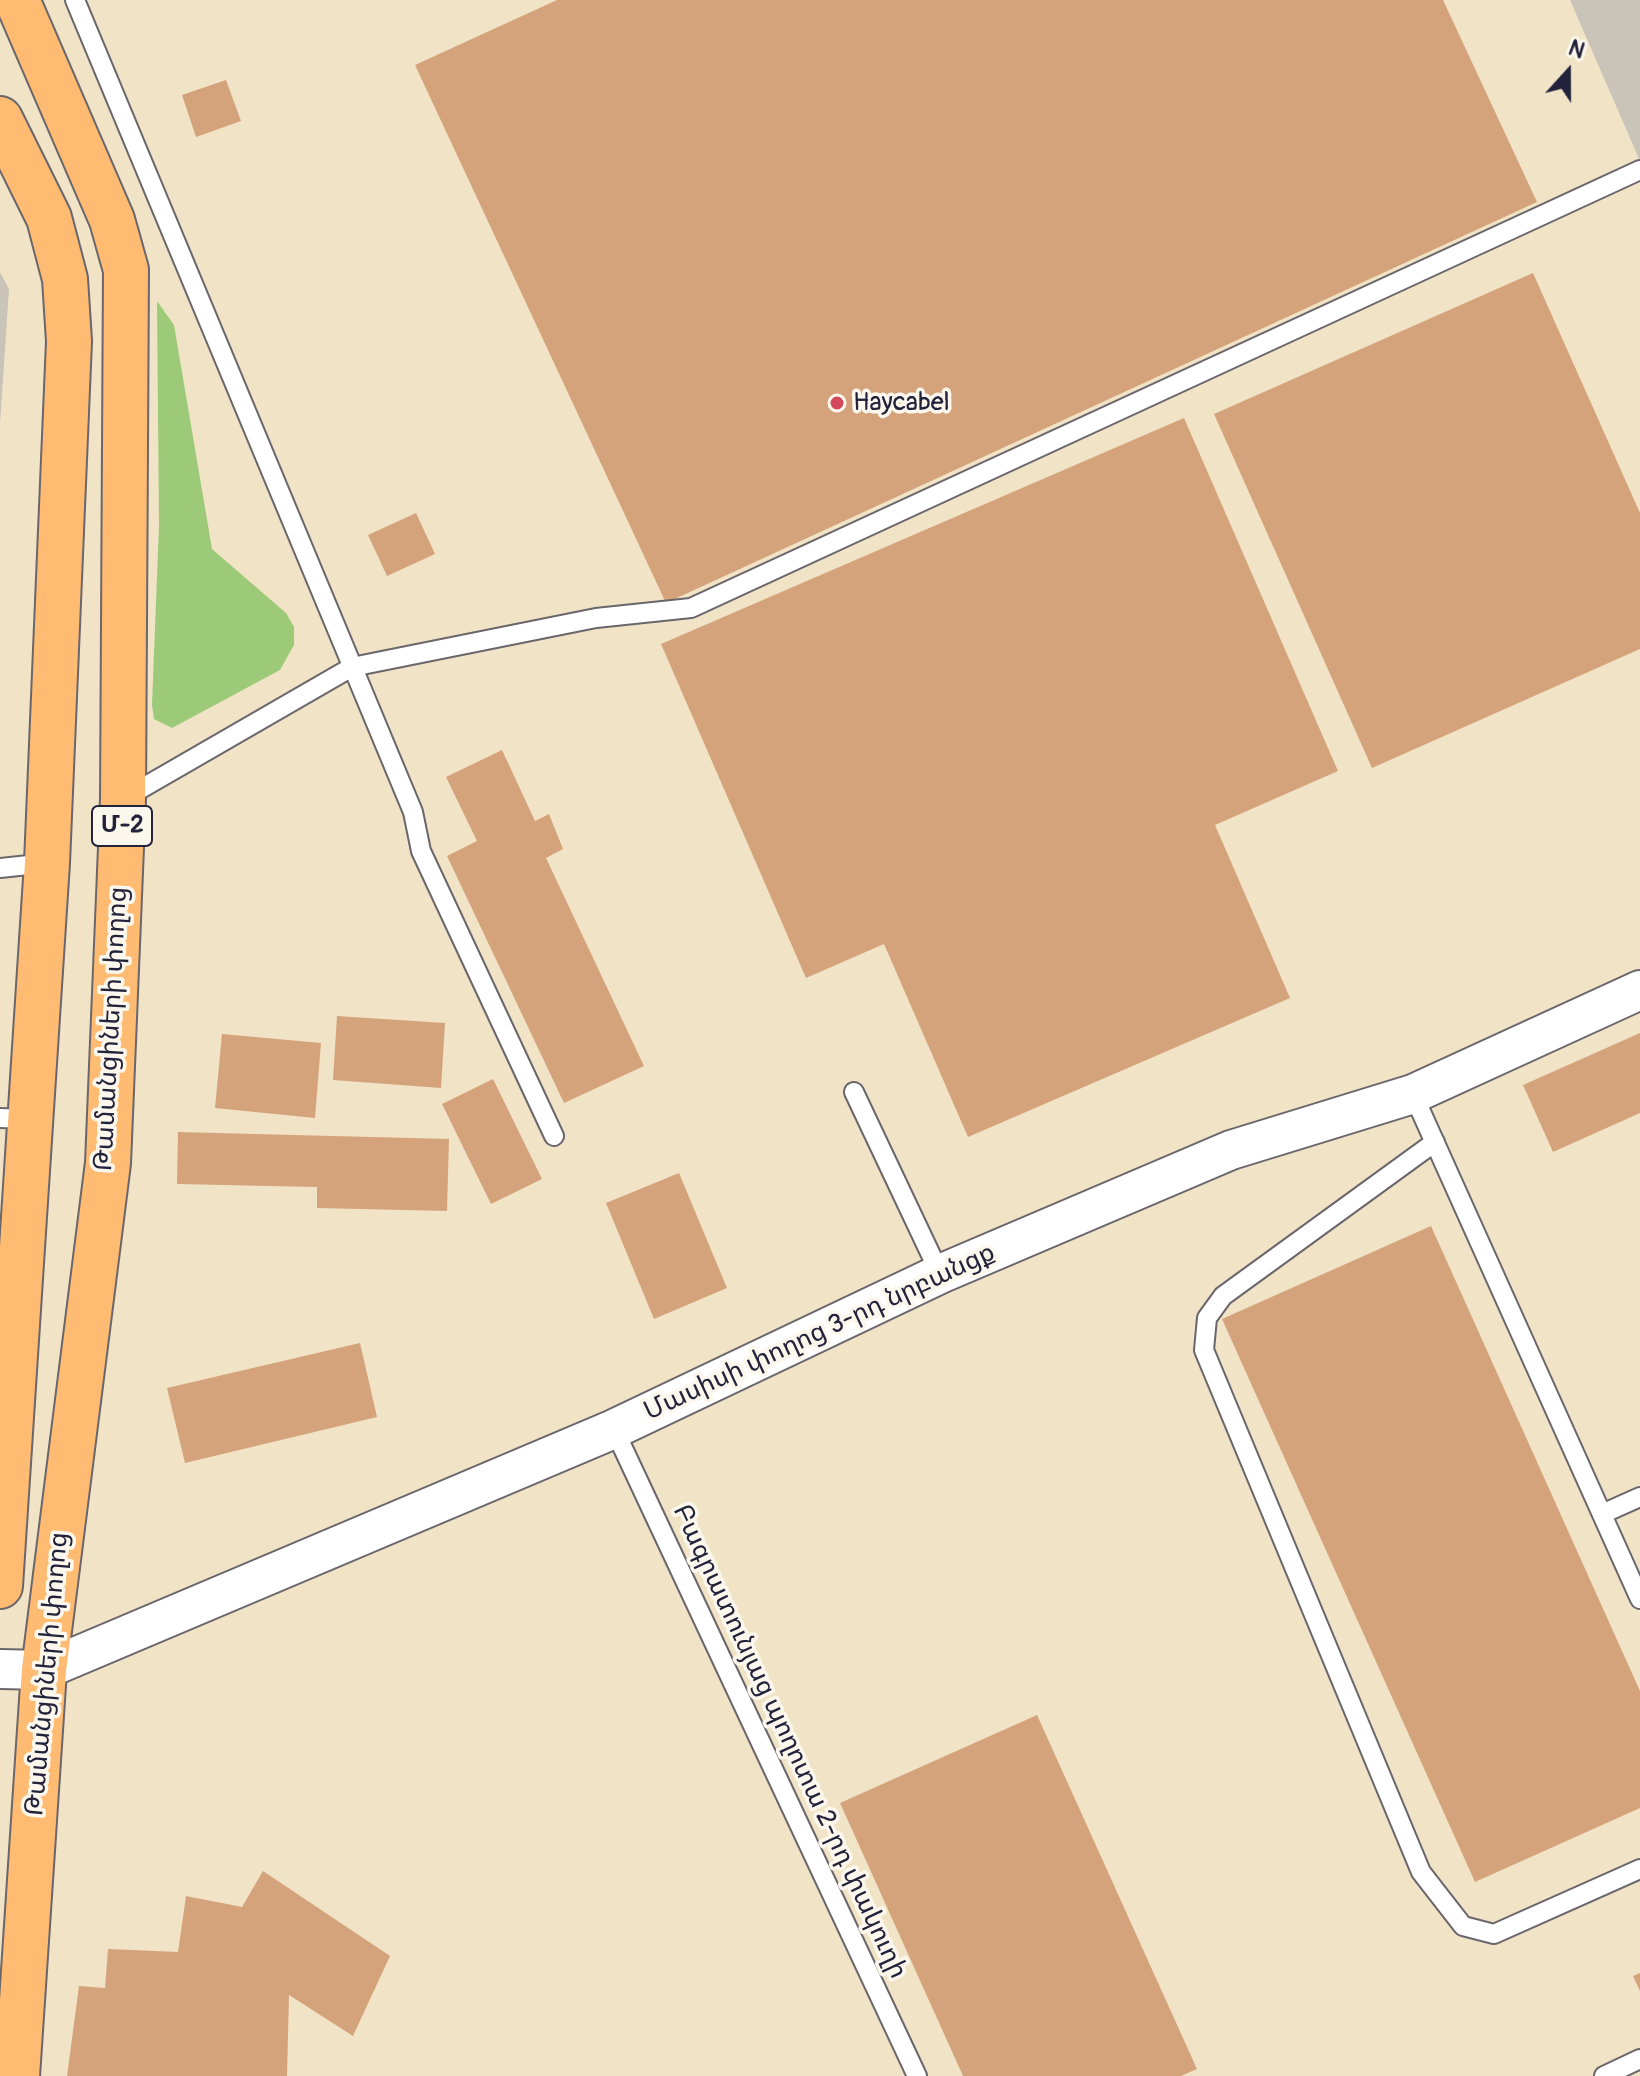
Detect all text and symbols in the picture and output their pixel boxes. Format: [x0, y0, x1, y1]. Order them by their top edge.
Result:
north arrow [1528, 32, 1608, 112]
text: N [1565, 34, 1589, 65]
place label: Haycabel [853, 387, 950, 419]
marker: Haycabel [828, 394, 846, 412]
road number: Մ-2 [92, 806, 152, 846]
street label: Թամանցիների փողոց [89, 886, 135, 1172]
street label: Մասիսի փողոց 3-րդ նրբանցք [639, 1238, 1001, 1428]
street label: Բագրատունյաց պողոտա 2-րդ փակուղի [665, 1500, 913, 1984]
street label: Թամանցիների փողոց [20, 1531, 76, 1817]

